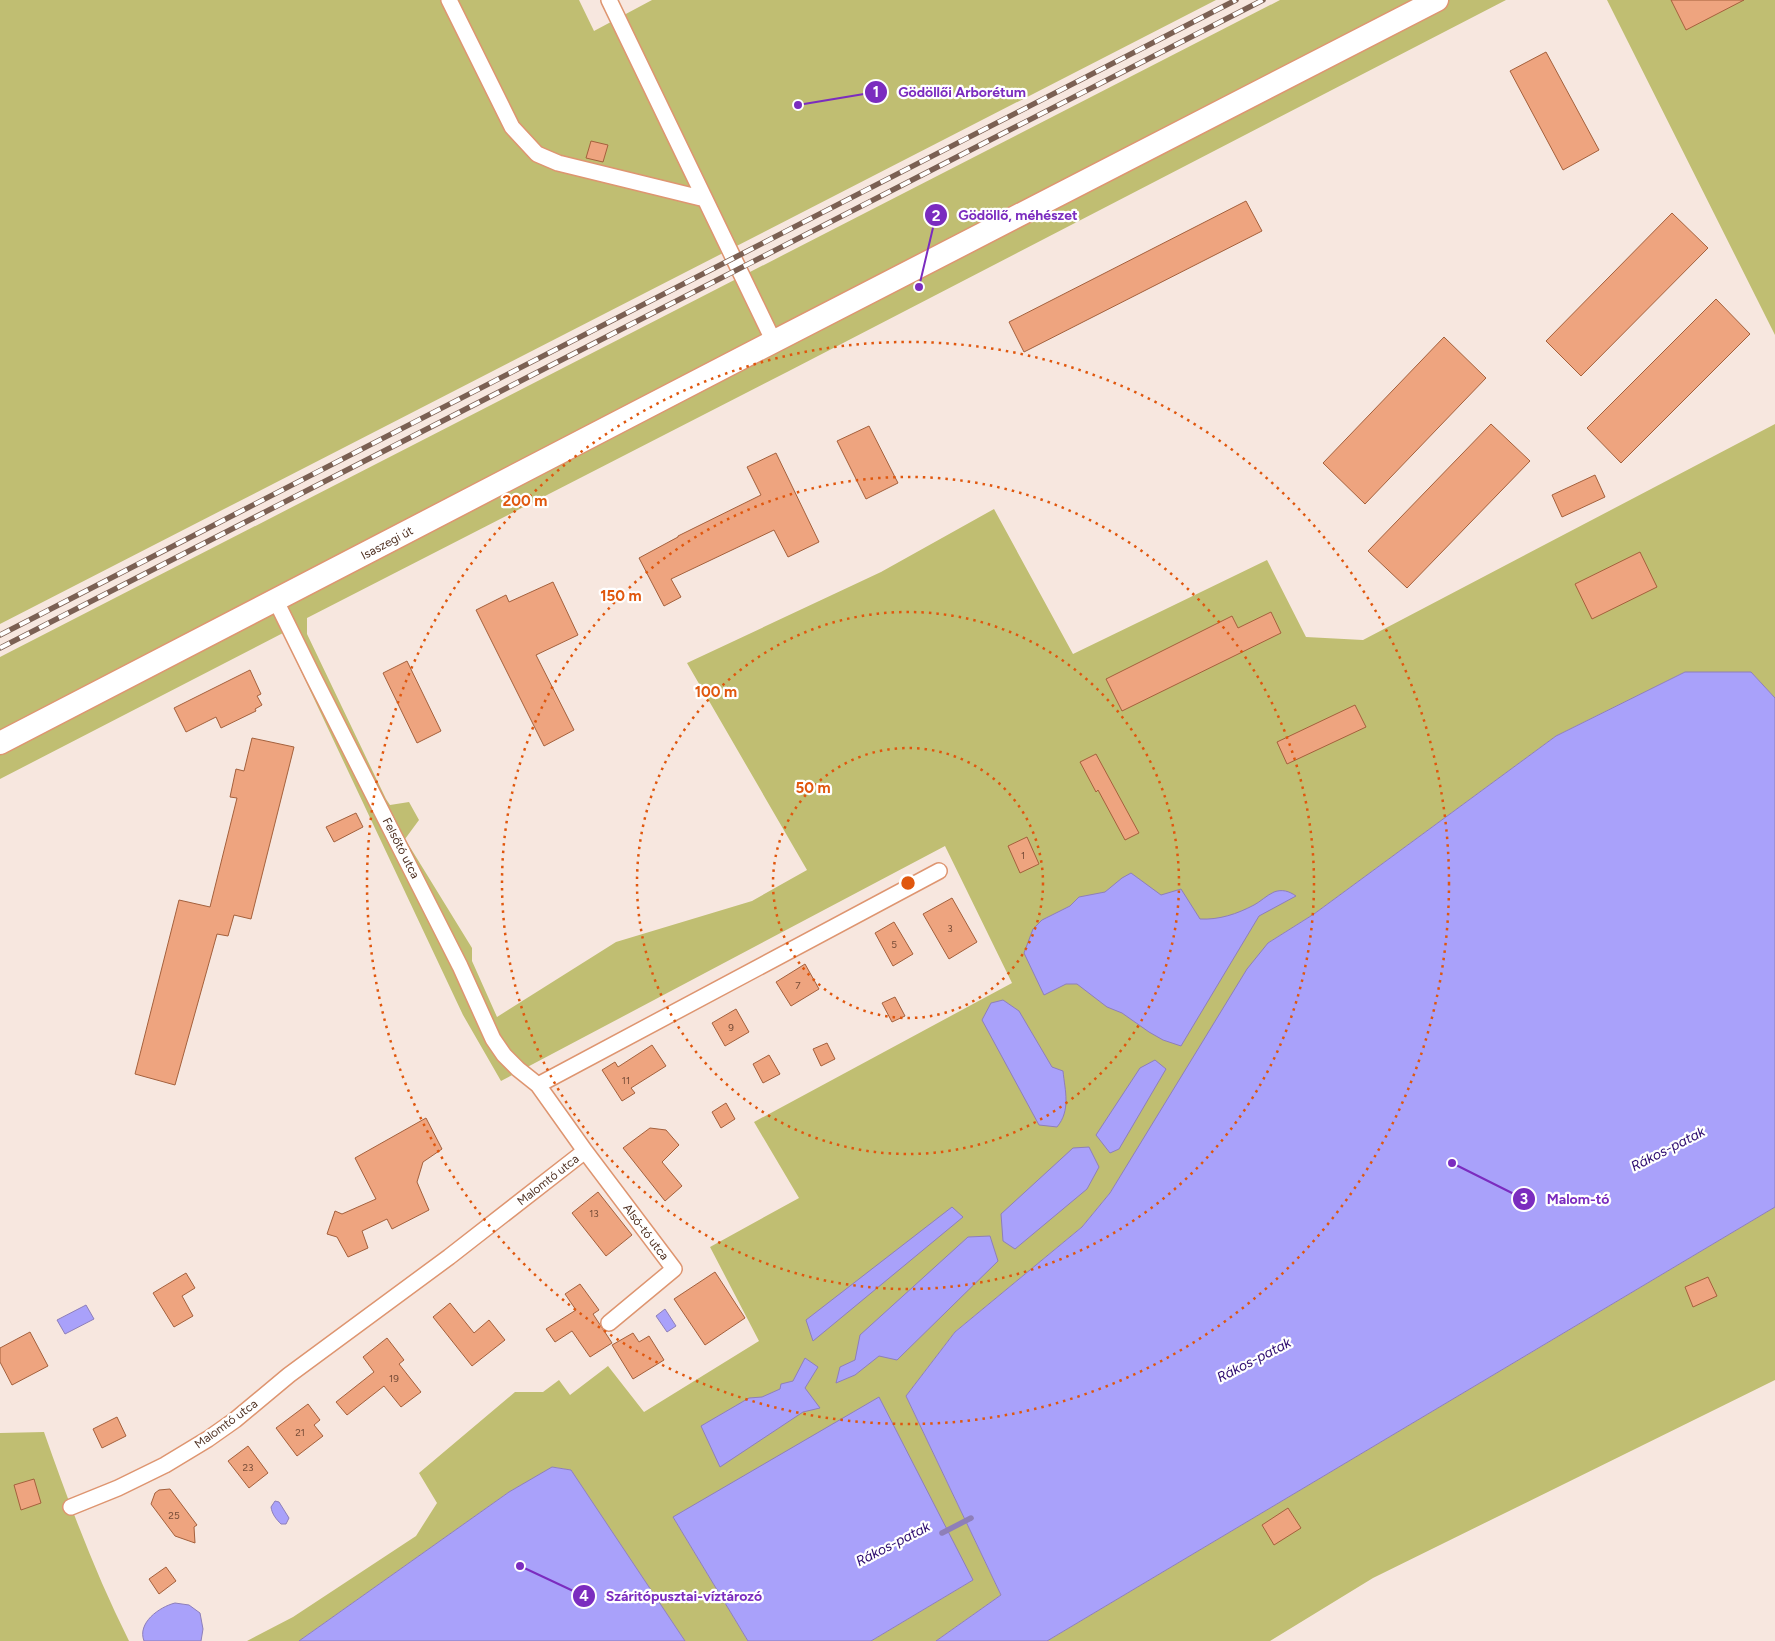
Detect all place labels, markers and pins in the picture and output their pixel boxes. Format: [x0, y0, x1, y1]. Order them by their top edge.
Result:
callout: Gödöllői Arborétum [863, 78, 1036, 107]
callout: Gödöllő, méhészet [923, 201, 1088, 230]
centre of rings [899, 874, 917, 892]
callout: Malom-tó [1512, 1185, 1619, 1214]
callout: Száritópusztai-víztározó [571, 1581, 773, 1610]

